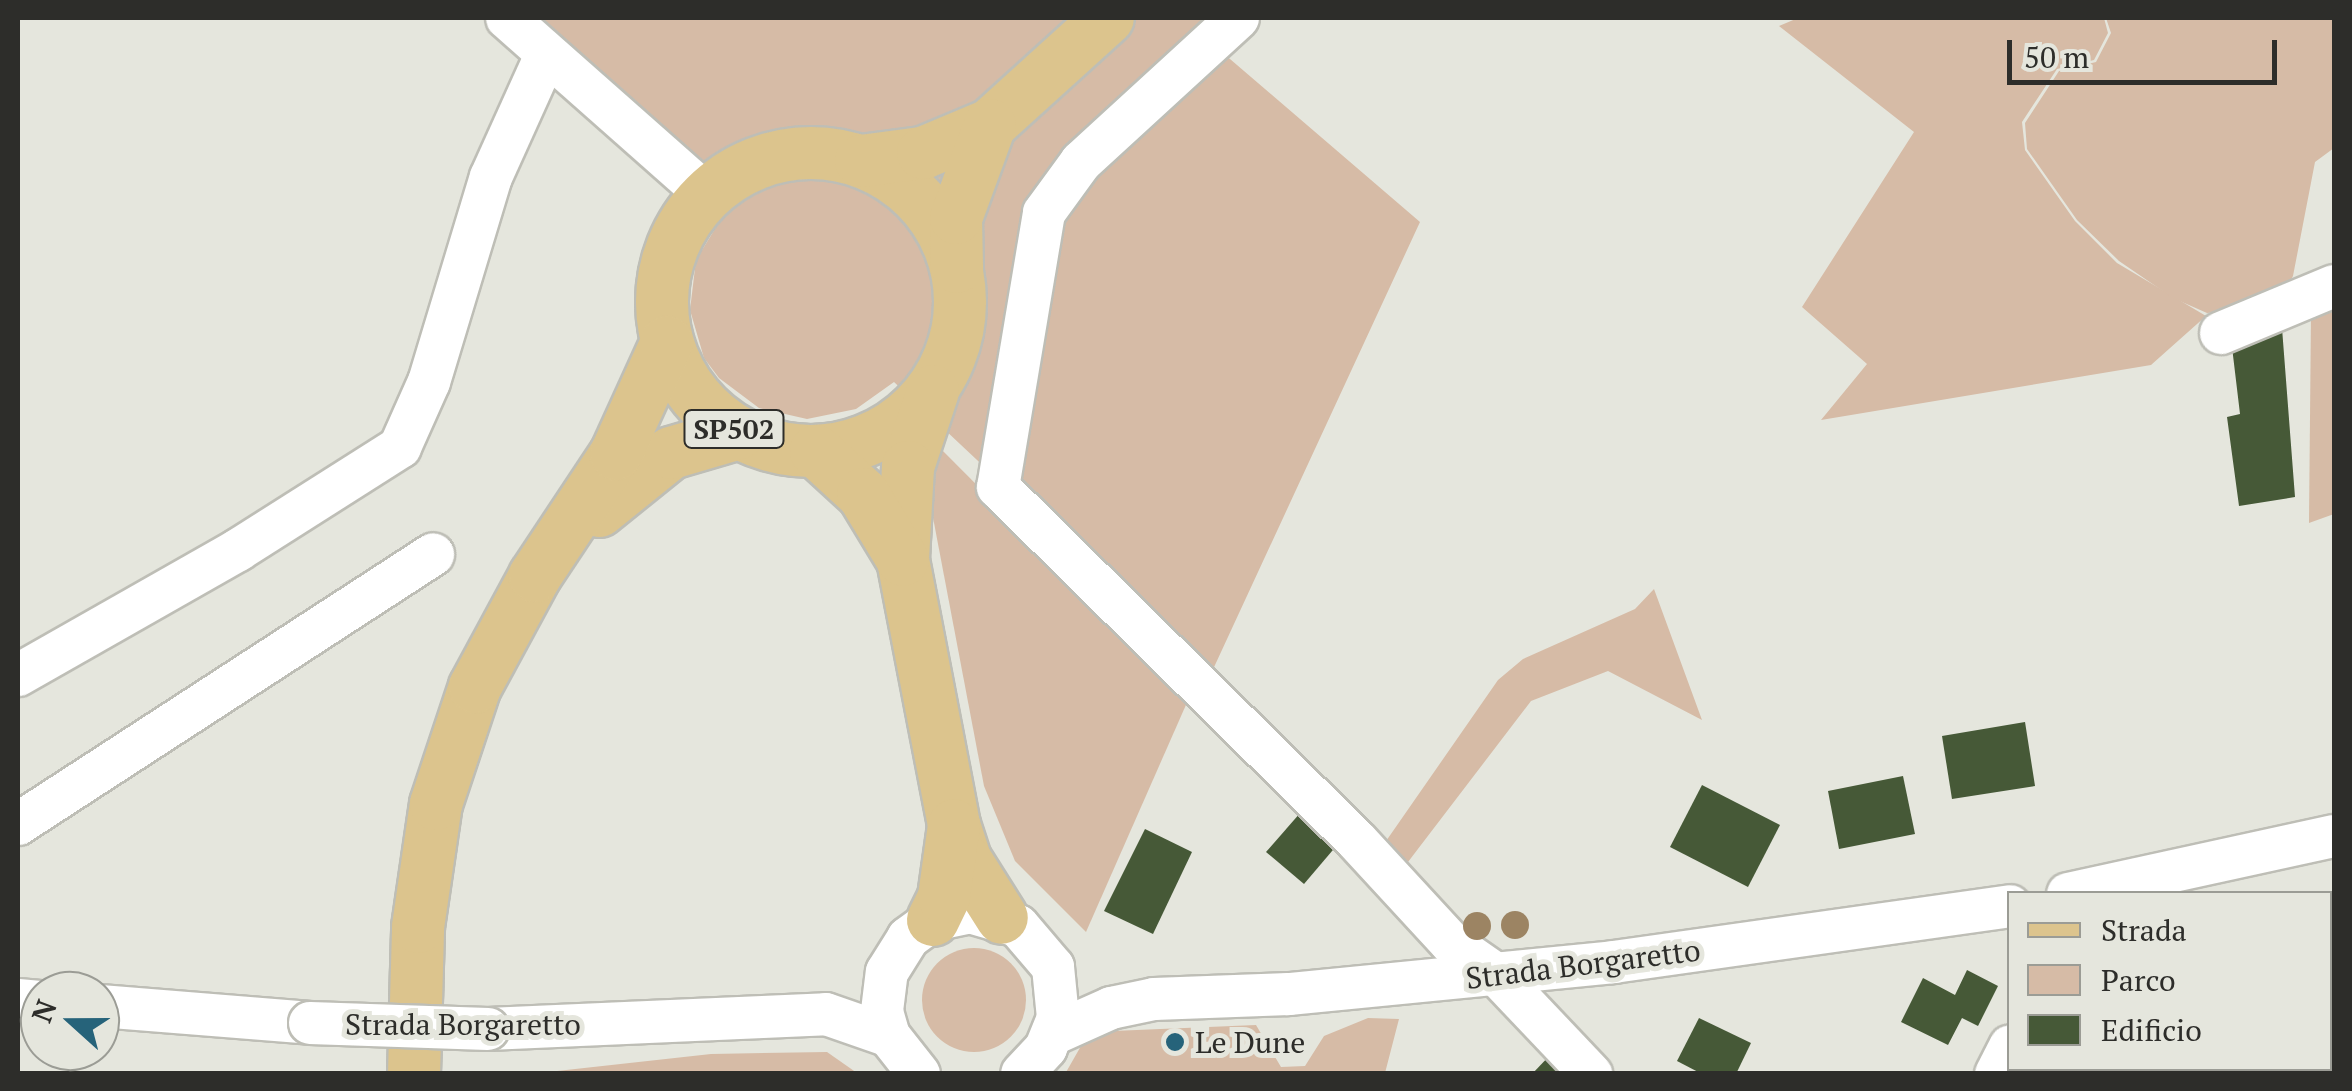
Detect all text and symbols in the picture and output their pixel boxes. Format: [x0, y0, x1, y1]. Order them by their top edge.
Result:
scale bar [2012, 20, 2282, 82]
text: 50 m [2024, 37, 2089, 77]
road number: SP502 [682, 406, 786, 452]
legend [2007, 891, 2332, 1071]
text: Strada [2101, 910, 2187, 950]
street label: Strada Borgaretto [1464, 932, 1702, 996]
text: Parco [2101, 960, 2176, 1000]
north arrow [20, 971, 120, 1071]
text: N [22, 994, 64, 1027]
street label: Strada Borgaretto [345, 1006, 581, 1042]
text: Edificio [2101, 1010, 2202, 1050]
place label: Le Dune [1195, 1024, 1305, 1060]
marker: Le Dune [1164, 1031, 1186, 1053]

